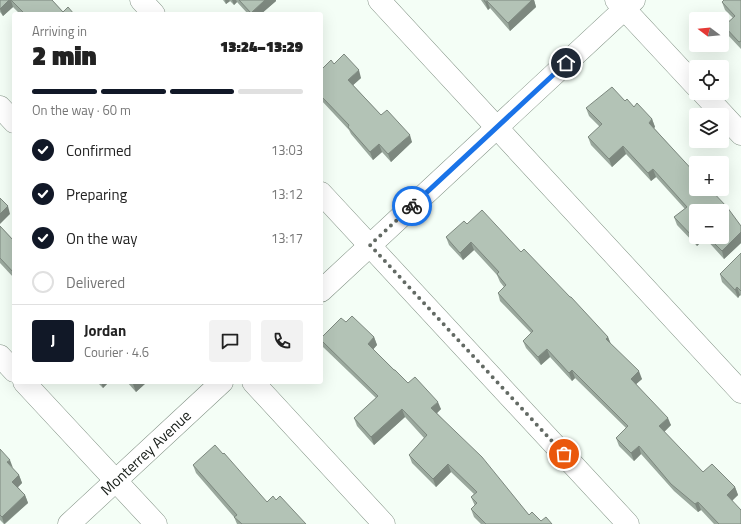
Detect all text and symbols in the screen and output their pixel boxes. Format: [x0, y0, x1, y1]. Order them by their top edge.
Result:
north arrow [689, 12, 729, 52]
map controls [689, 12, 729, 244]
text: Arriving in [32, 21, 87, 41]
text: 13:24–13:29 [220, 35, 303, 58]
text: 2 min [32, 36, 97, 75]
pin [549, 46, 583, 80]
icon: home [555, 52, 577, 74]
button: locate [689, 60, 729, 100]
text: On the way · 60 m [32, 100, 131, 120]
button: layers [689, 108, 729, 148]
icon: check [32, 139, 54, 161]
text: Confirmed [66, 139, 131, 162]
text: 13:03 [271, 140, 303, 160]
button: + [689, 156, 729, 196]
icon: check [32, 183, 54, 205]
text: Preparing [66, 183, 127, 206]
text: 13:12 [271, 184, 303, 204]
courier [392, 186, 432, 226]
icon: bike [401, 195, 423, 217]
button: − [689, 204, 729, 244]
icon: check [32, 227, 54, 249]
text: On the way [66, 227, 138, 250]
text: 13:17 [271, 228, 303, 248]
text: Delivered [66, 271, 125, 294]
text: Jordan [84, 319, 126, 342]
button: chat [209, 320, 251, 362]
button: phone [261, 320, 303, 362]
text: J [51, 329, 55, 352]
text: Courier · 4.6 [84, 342, 149, 362]
street label: Monterrey Avenue [95, 405, 196, 501]
pin [547, 437, 581, 471]
icon: bag [553, 443, 575, 465]

